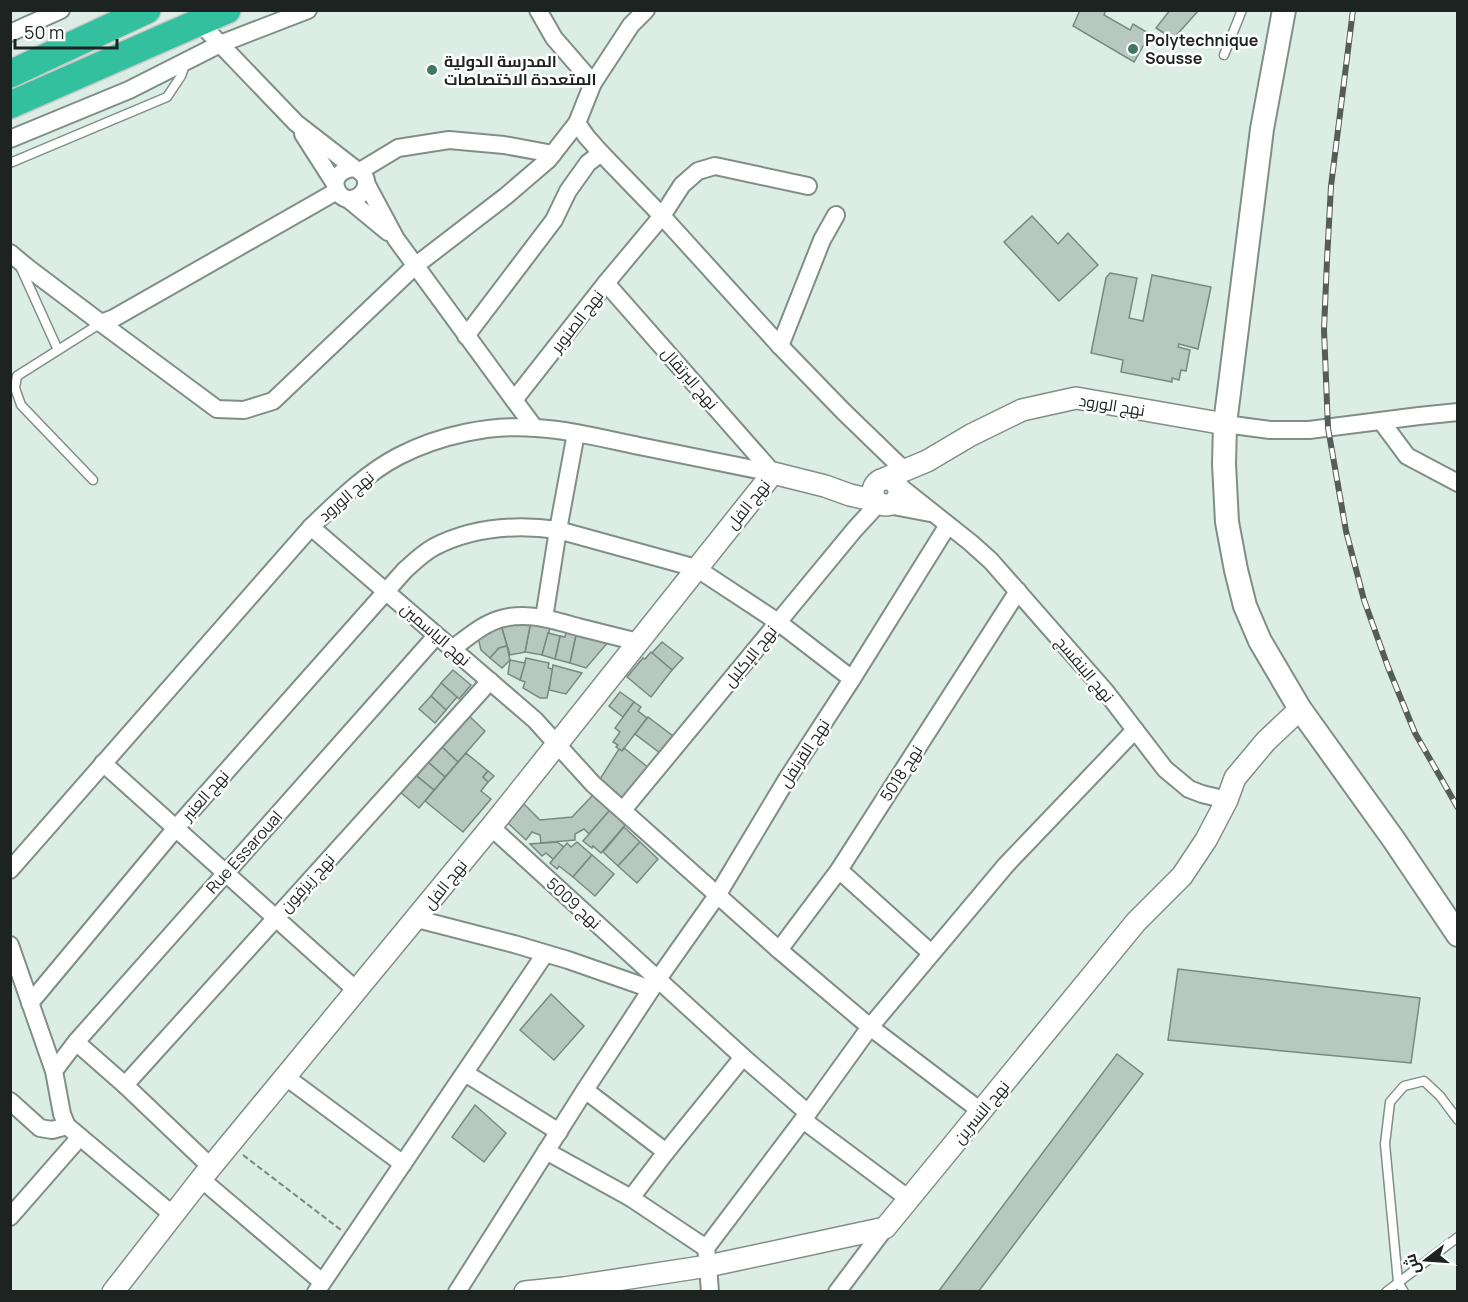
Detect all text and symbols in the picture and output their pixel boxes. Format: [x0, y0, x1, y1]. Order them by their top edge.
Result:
scale bar [15, 12, 117, 50]
text: 50 m [24, 20, 64, 44]
place label: Polytechnique Sousse [1145, 29, 1259, 69]
marker: Polytechnique Sousse [1126, 42, 1140, 56]
place label: المدرسة الدولية المتعددة الاختصاصات [444, 50, 596, 90]
marker: المدرسة الدولية المتعددة الاختصاصات [425, 63, 439, 77]
street label: نهج الصنوبر [545, 285, 609, 358]
street label: نهج البرتقال [656, 342, 723, 415]
street label: نهج الورود [1077, 389, 1147, 422]
street label: نهج الورود [314, 466, 379, 527]
street label: نهج الفل [721, 474, 776, 534]
street label: نهج الياسمين [396, 597, 476, 671]
street label: نهج الإكليل [718, 621, 782, 692]
street label: نهج البنفسج [1050, 631, 1119, 707]
street label: نهج القرنفل [774, 715, 835, 792]
street label: نهج 5018 [875, 741, 928, 806]
street label: نهج العنبر [176, 765, 234, 827]
street label: Rue Essaroual [201, 806, 287, 898]
street label: نهج زيزفون [275, 849, 340, 918]
street label: نهج الفل [418, 854, 473, 914]
street label: نهج 5009 [541, 872, 606, 934]
street label: نهج النسرين [948, 1076, 1015, 1149]
north arrow [1396, 1230, 1456, 1290]
text: ش [1398, 1251, 1425, 1277]

